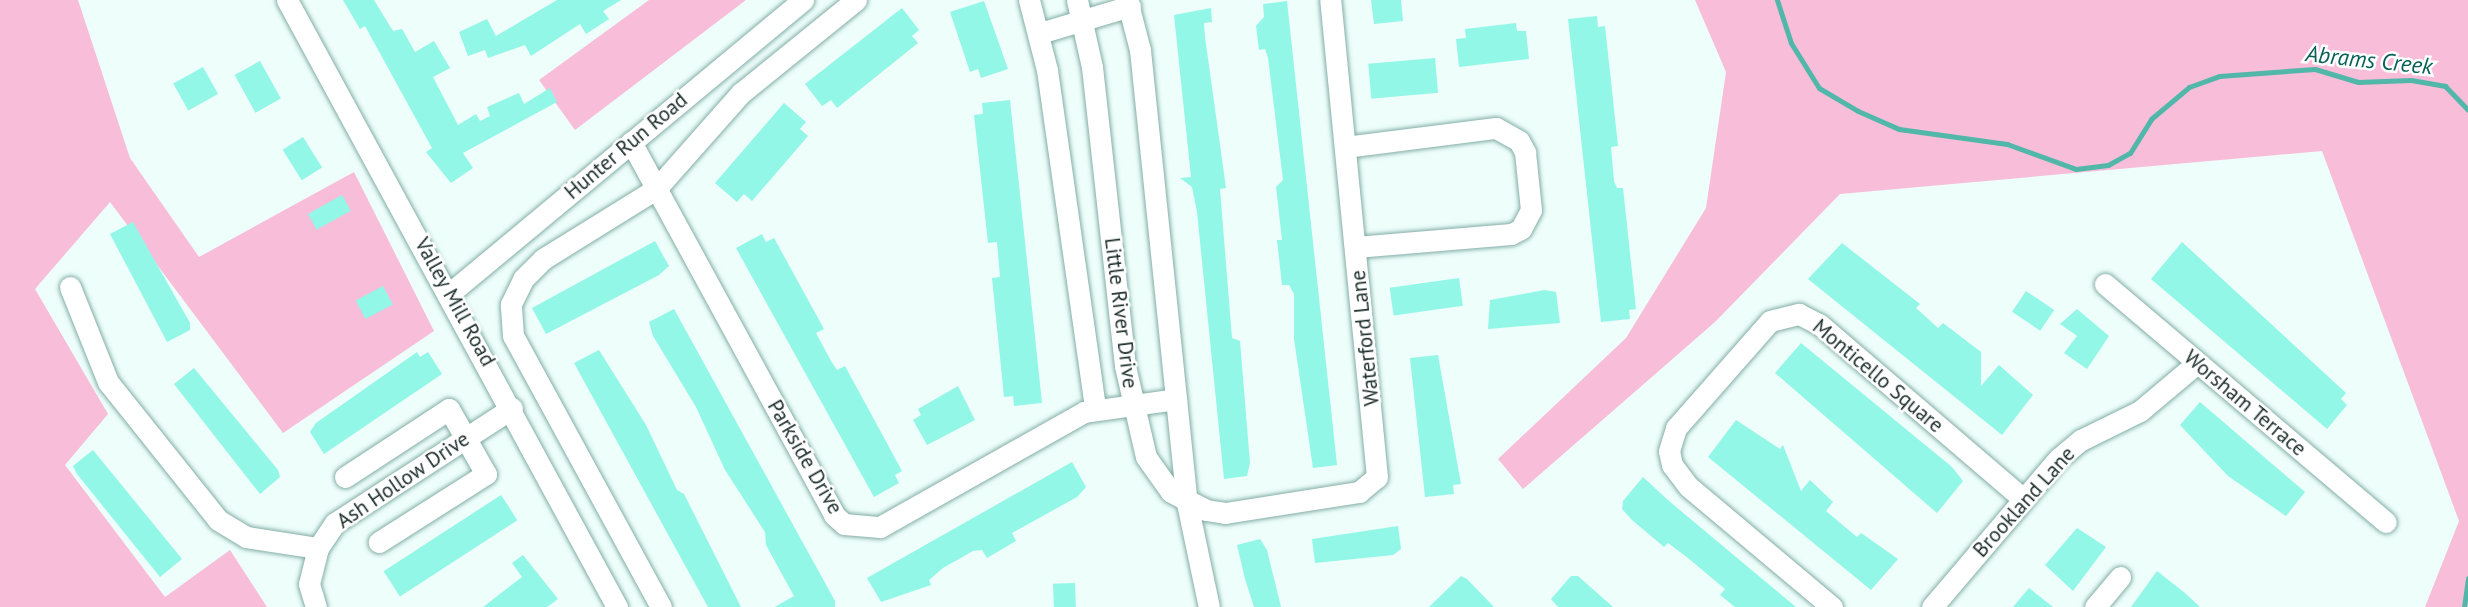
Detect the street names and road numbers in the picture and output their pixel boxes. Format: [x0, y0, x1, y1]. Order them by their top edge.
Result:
street label: Hunter Run Road [560, 87, 692, 205]
street label: Valley Mill Road [409, 233, 501, 371]
street label: Little River Drive [1099, 236, 1143, 390]
street label: Waterford Lane [1345, 269, 1385, 407]
street label: Monticello Square [1808, 314, 1948, 438]
street label: Worsham Terrace [2179, 344, 2311, 462]
street label: Parkside Drive [762, 395, 848, 519]
street label: Ash Hollow Drive [332, 426, 474, 534]
street label: Brookland Lane [1968, 442, 2080, 562]

